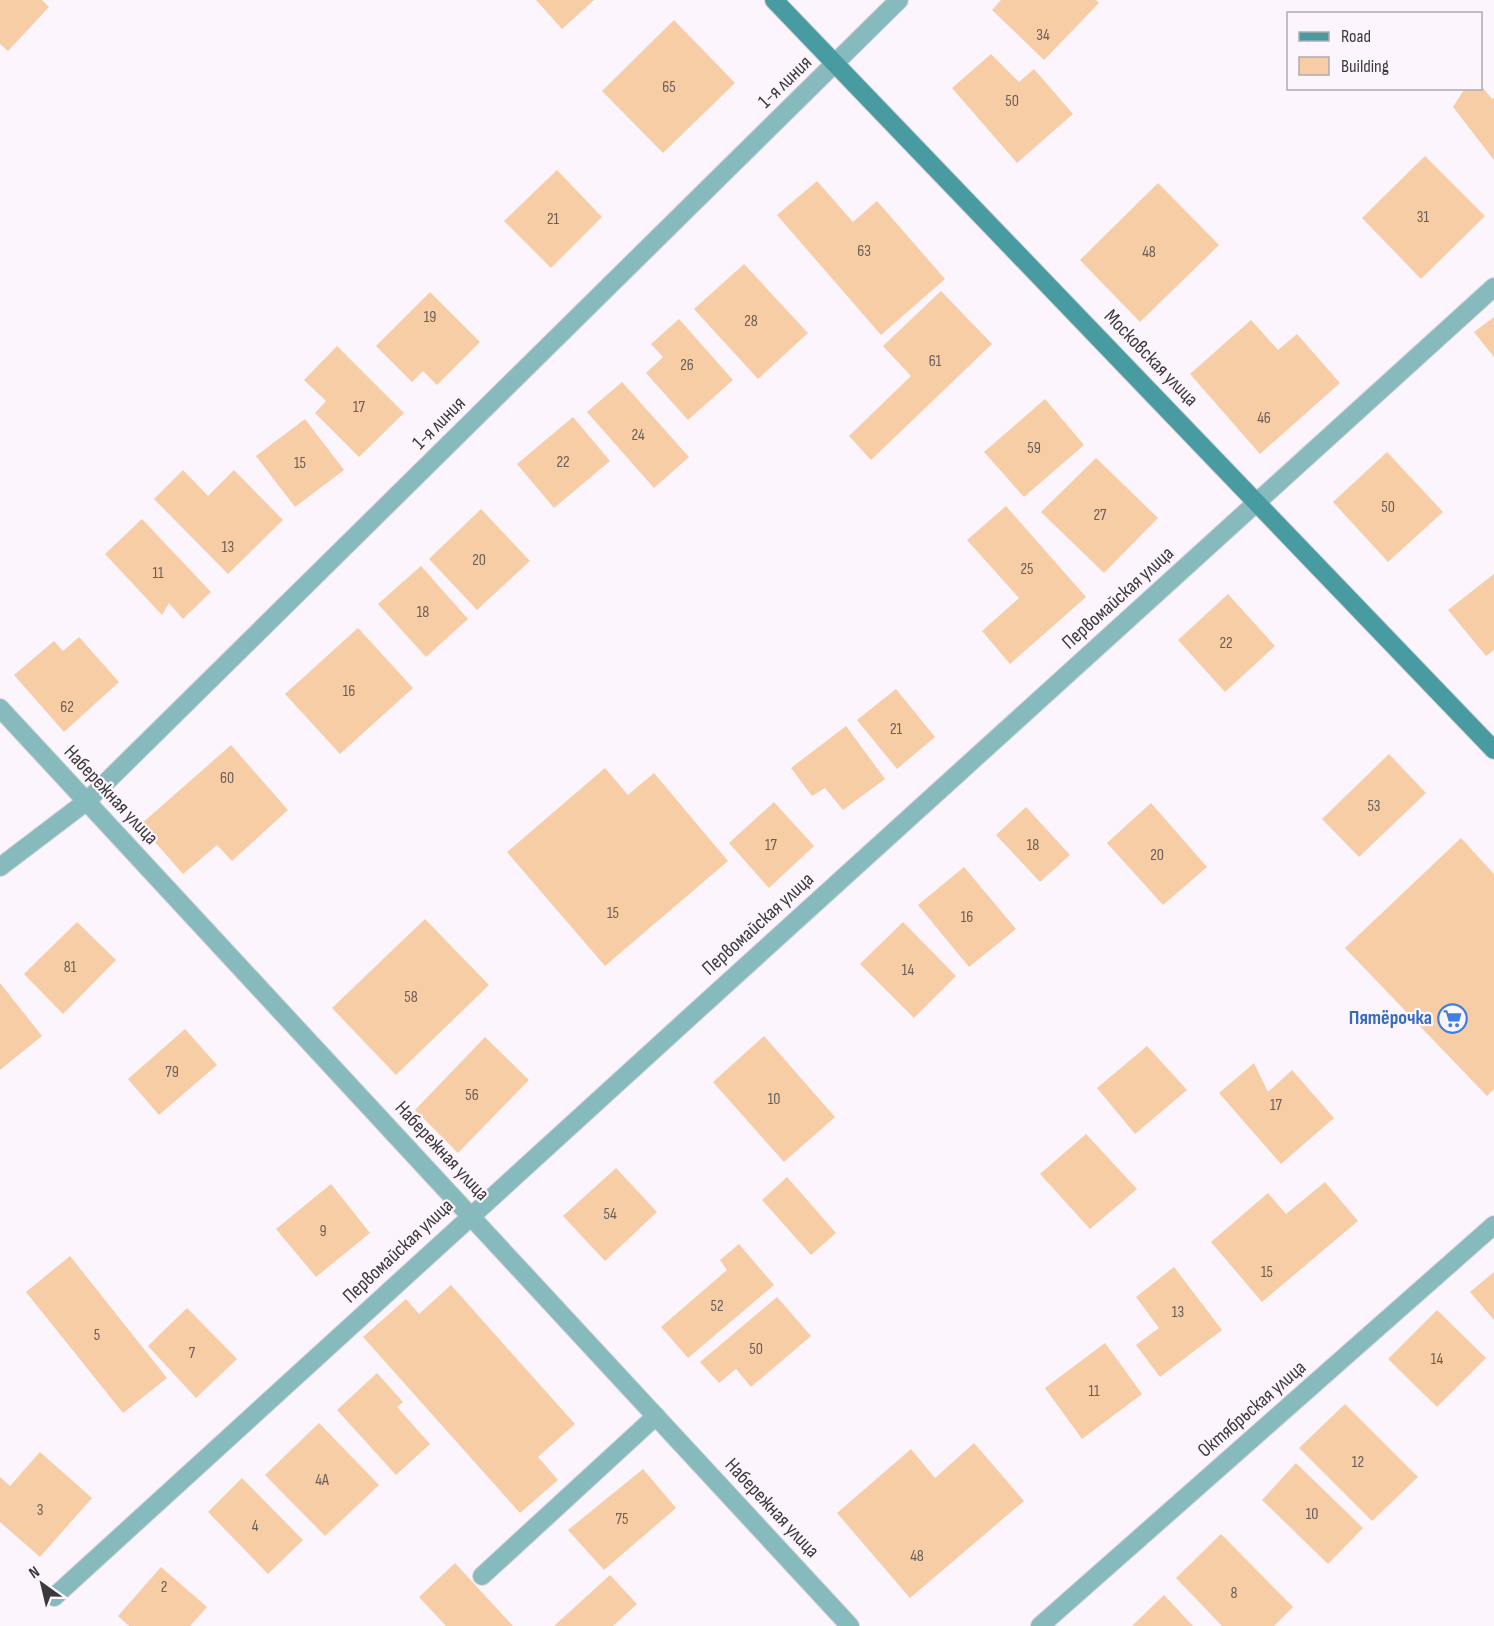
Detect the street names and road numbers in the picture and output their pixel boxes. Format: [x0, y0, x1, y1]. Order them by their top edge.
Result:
street label: 1-я линия [753, 51, 817, 113]
street label: Московская улица [1099, 305, 1203, 411]
street label: 1-я линия [407, 391, 471, 455]
street label: Первомайская улица [1057, 542, 1179, 654]
street label: Набережная улица [59, 740, 163, 850]
street label: Первомайская улица [697, 868, 819, 980]
street label: Набережная улица [390, 1096, 494, 1206]
street label: Первомайская улица [338, 1194, 458, 1308]
street label: Октябрьская улица [1193, 1355, 1311, 1463]
street label: Набережная улица [720, 1453, 824, 1563]

